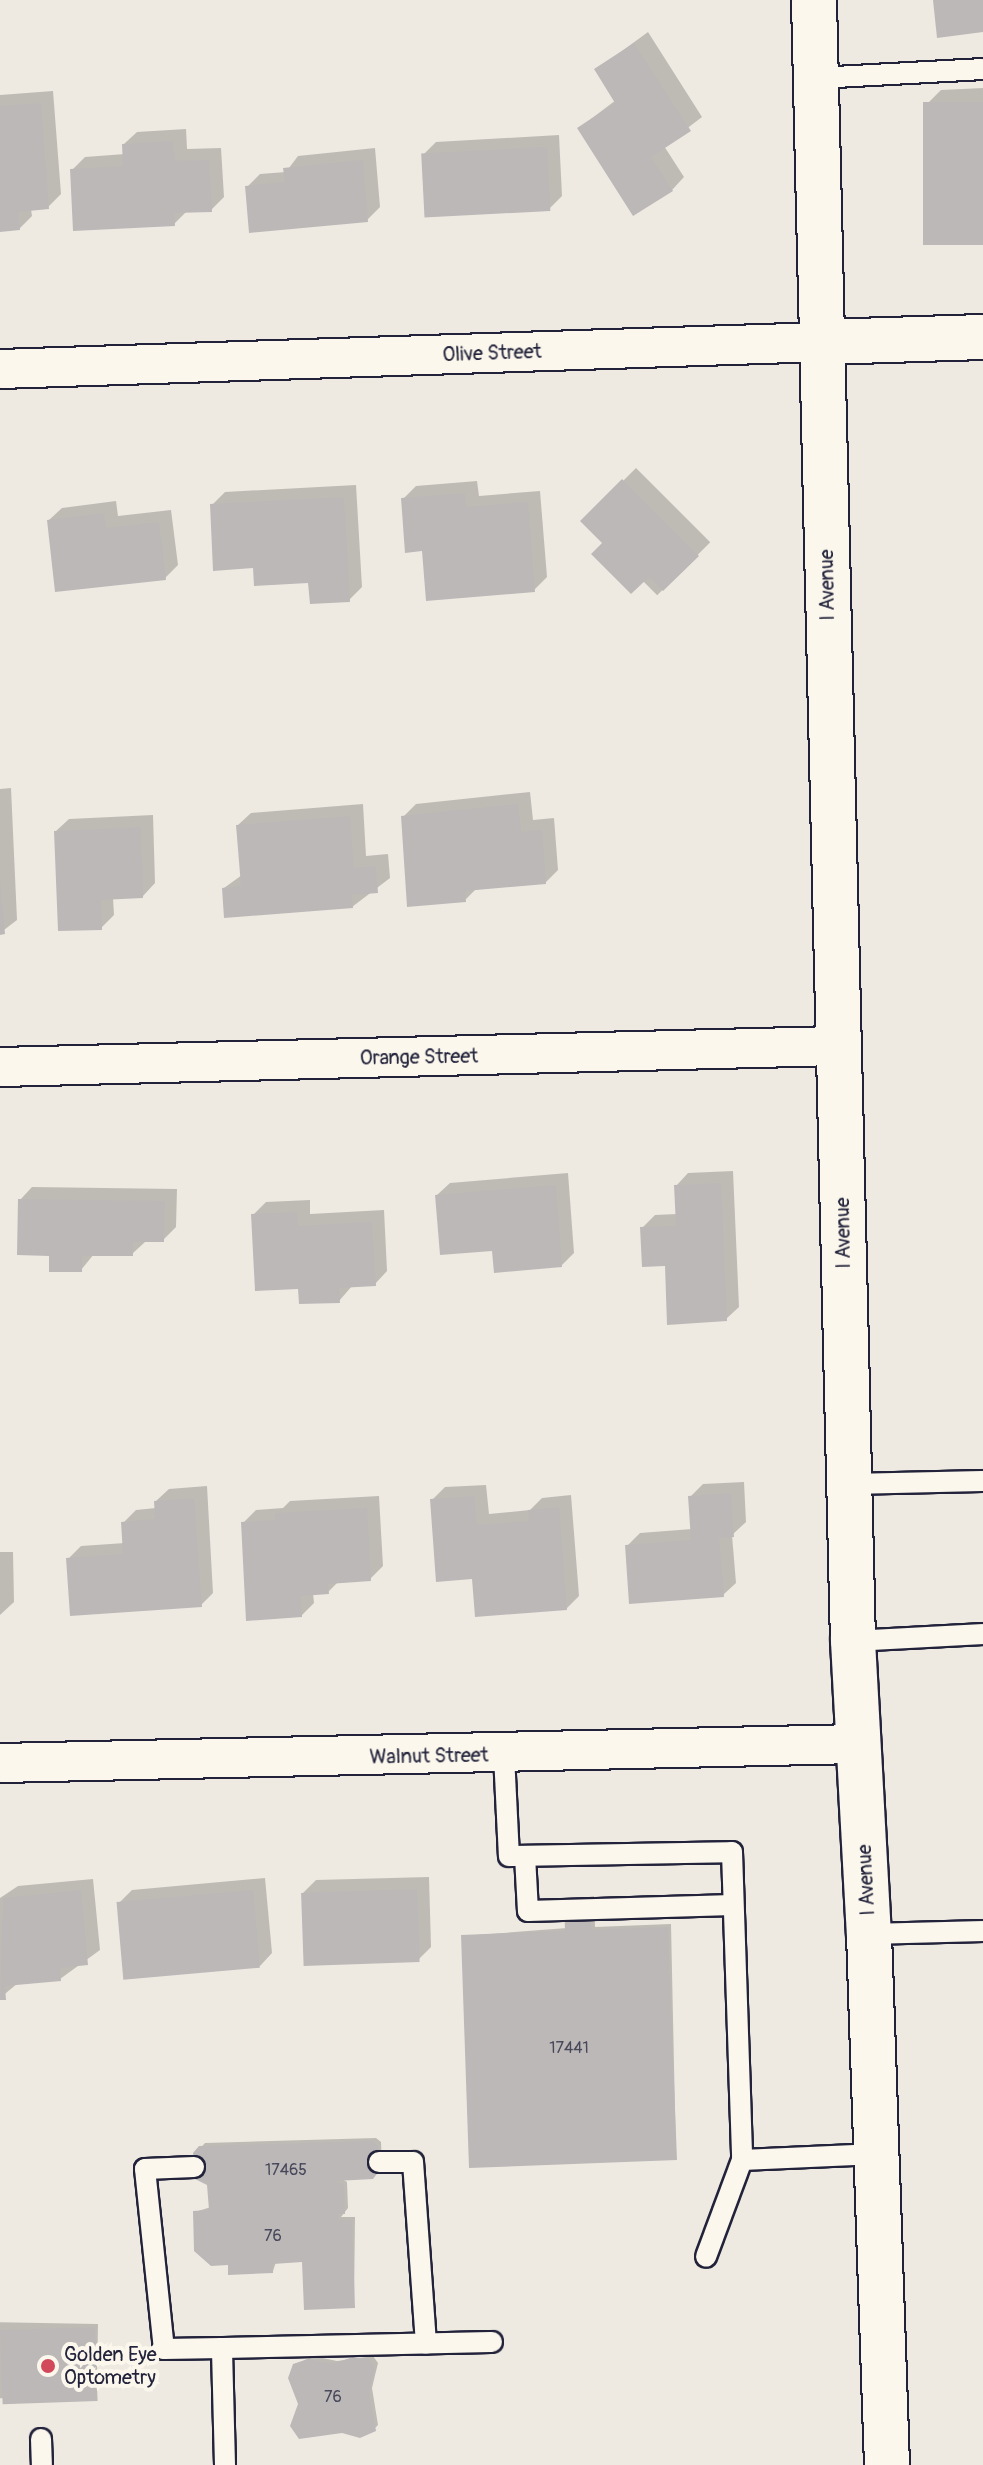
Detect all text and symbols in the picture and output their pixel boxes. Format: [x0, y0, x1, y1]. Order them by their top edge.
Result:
street label: Olive Street [442, 339, 542, 367]
street label: I Avenue [814, 549, 840, 621]
street label: Orange Street [360, 1044, 478, 1070]
street label: I Avenue [830, 1197, 856, 1269]
street label: Walnut Street [369, 1743, 489, 1769]
street label: I Avenue [852, 1844, 880, 1916]
house number: 17441 [549, 2038, 589, 2058]
house number: 17465 [265, 2160, 307, 2180]
house number: 76 [264, 2226, 282, 2246]
place label: Golden Eye Optometry [64, 2342, 156, 2389]
marker: Golden Eye Optometry [39, 2357, 57, 2375]
house number: 76 [324, 2387, 342, 2407]

